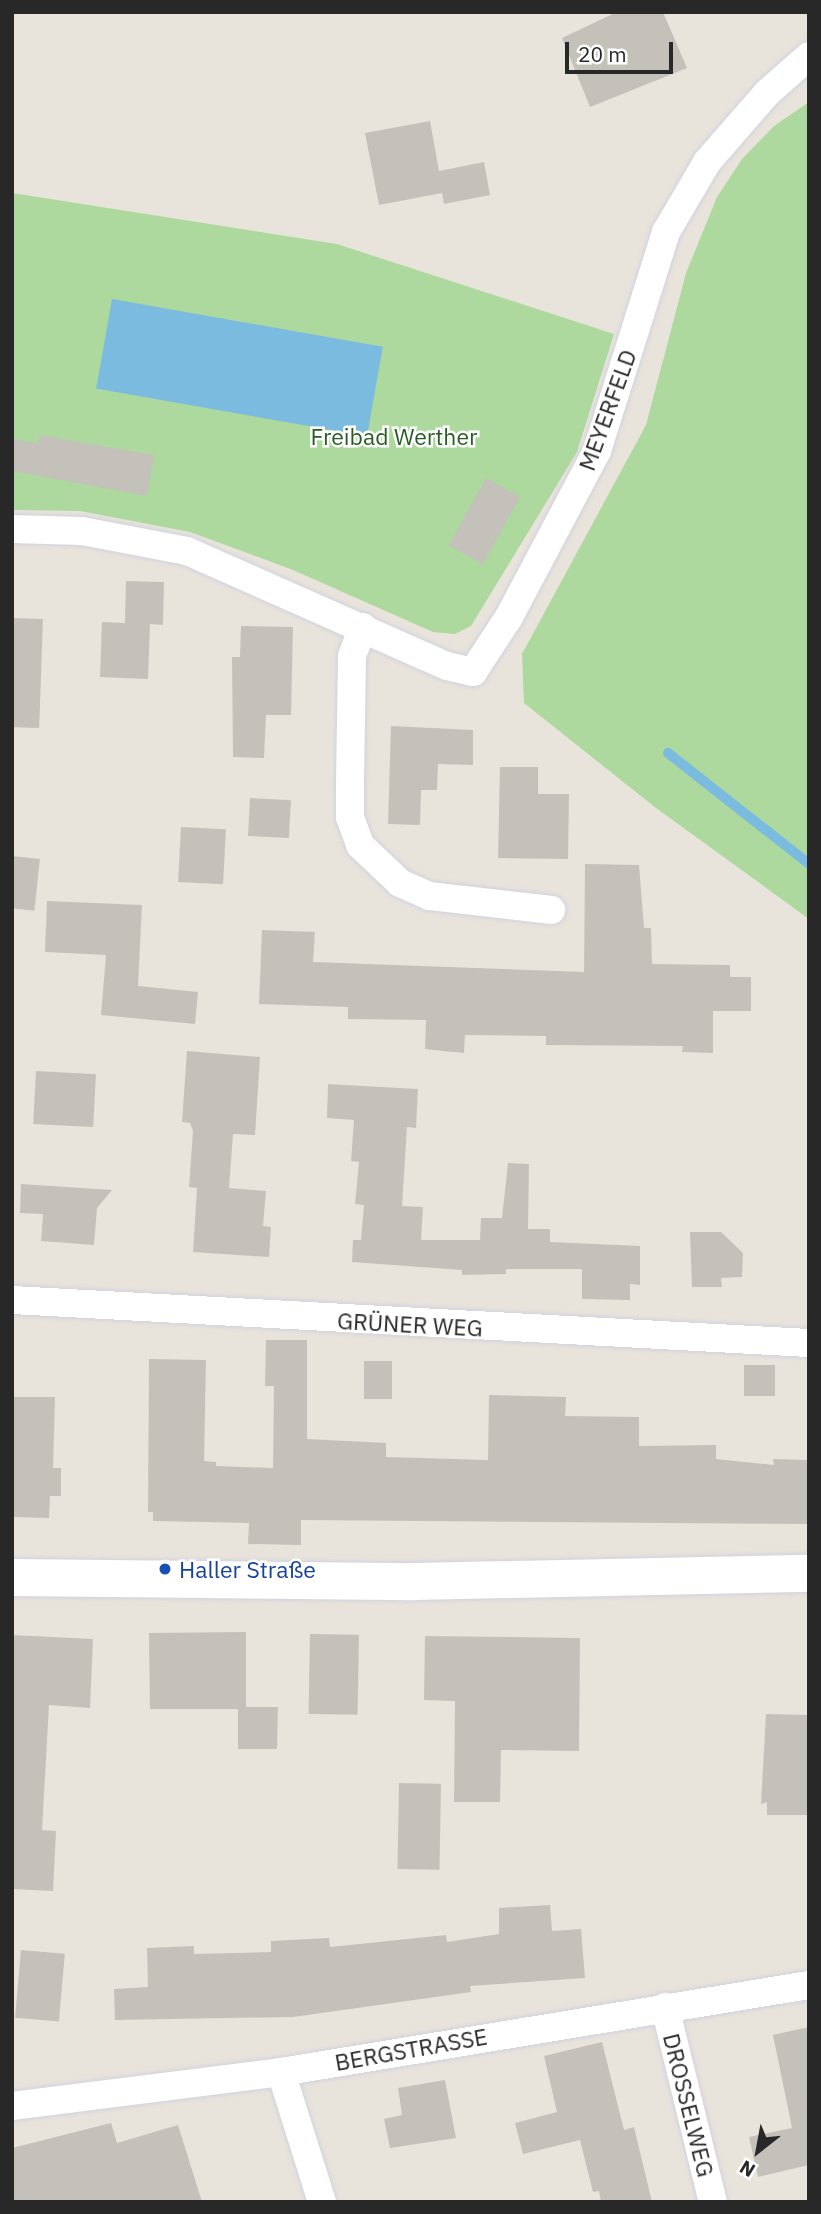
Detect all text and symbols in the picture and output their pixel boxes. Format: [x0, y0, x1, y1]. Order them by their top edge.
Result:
scale bar [569, 28, 678, 72]
text: 20 m [578, 40, 627, 68]
street label: MEYERFELD [572, 346, 642, 474]
park label: Freibad Werther [310, 422, 478, 450]
street label: GRÜNER WEG [337, 1306, 483, 1342]
place label: Haller Straße [179, 1555, 316, 1583]
marker: Haller Straße [157, 1561, 173, 1577]
street label: BERGSTRASSE [333, 2022, 489, 2076]
street label: DROSSELWEG [658, 2030, 720, 2180]
north arrow [723, 2116, 793, 2186]
text: N [735, 2155, 759, 2183]

